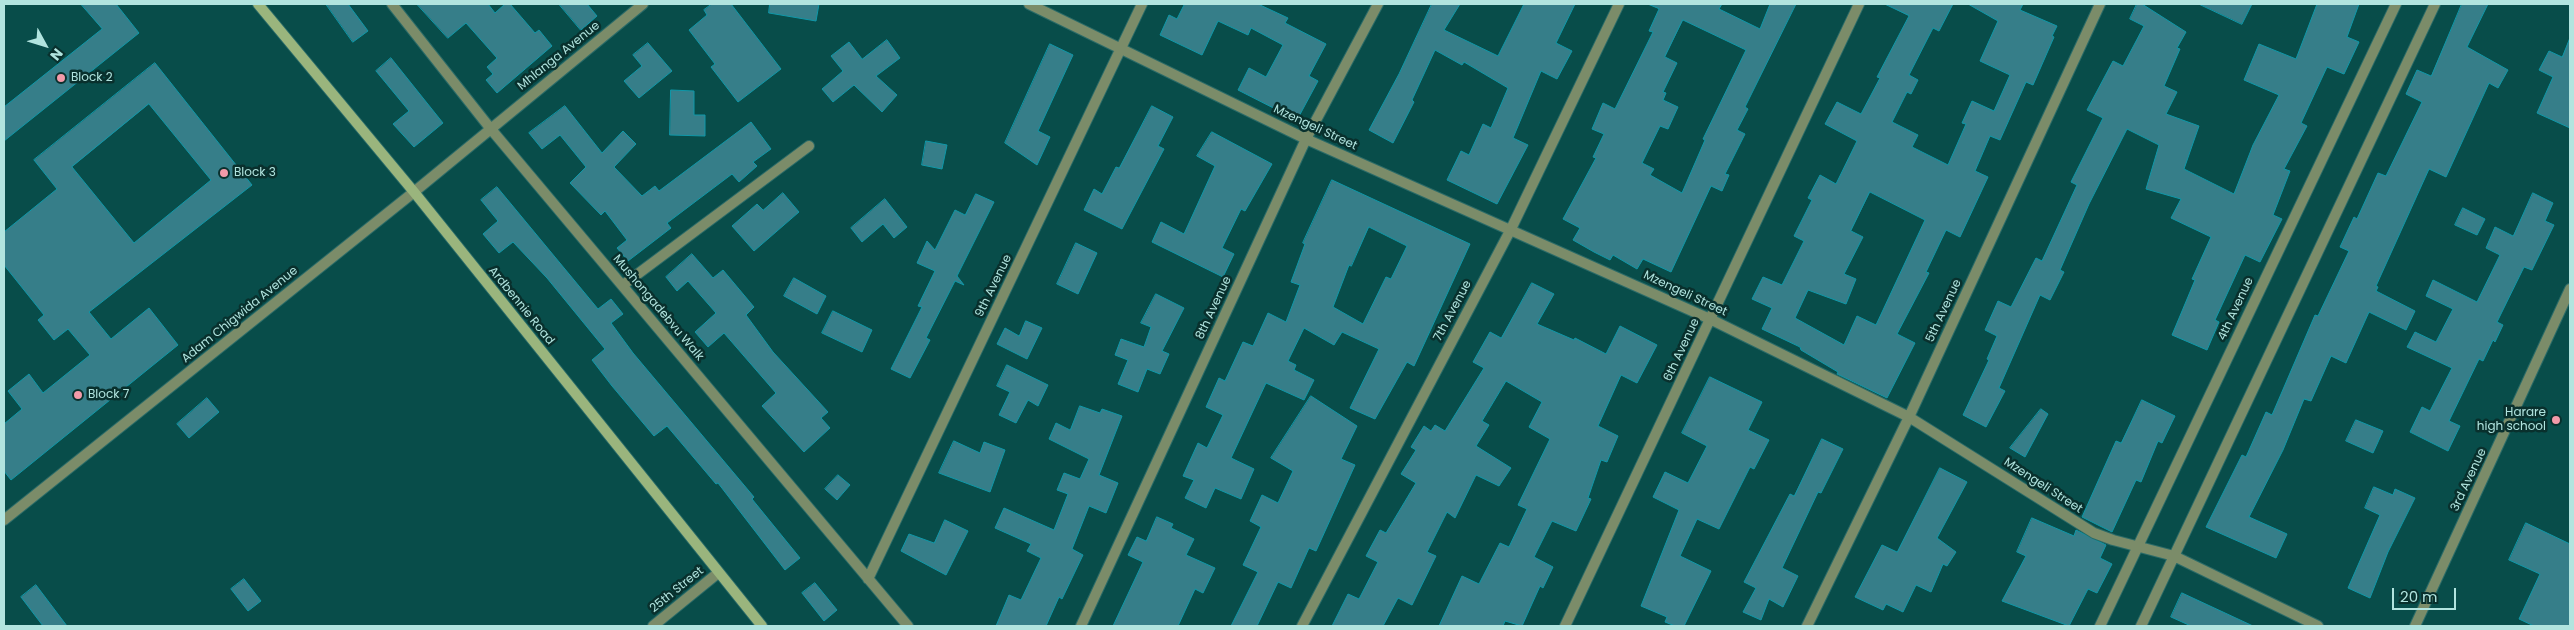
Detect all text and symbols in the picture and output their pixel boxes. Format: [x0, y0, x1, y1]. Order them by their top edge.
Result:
street label: Mhlanga Avenue [515, 19, 603, 93]
north arrow [20, 20, 70, 70]
text: N [46, 44, 68, 65]
place label: Block 2 [71, 71, 113, 85]
marker: Block 2 [55, 72, 67, 84]
street label: Mzengeli Street [1271, 102, 1359, 154]
place label: Block 3 [234, 166, 276, 180]
marker: Block 3 [218, 167, 230, 179]
street label: Mushongadebvu Walk [609, 252, 707, 364]
street label: 9th Avenue [973, 252, 1015, 320]
street label: Adam Chigwida Avenue [179, 264, 301, 366]
street label: Ardbennie Road [485, 264, 557, 348]
street label: Mzengeli Street [1641, 268, 1729, 320]
street label: 8th Avenue [1193, 274, 1235, 342]
street label: 4th Avenue [2215, 275, 2257, 343]
street label: 5th Avenue [1923, 277, 1965, 345]
street label: 7th Avenue [1431, 278, 1475, 344]
street label: 6th Avenue [1661, 316, 1703, 384]
place label: Block 7 [88, 388, 129, 402]
marker: Block 7 [72, 389, 84, 401]
place label: Harare high school [2477, 406, 2546, 434]
marker: Harare high school [2550, 414, 2562, 426]
street label: 3rd Avenue [2448, 446, 2490, 514]
street label: Mzengeli Street [2001, 455, 2085, 517]
street label: 25th Street [647, 564, 707, 616]
scale bar [2394, 578, 2458, 610]
text: 20 m [2400, 586, 2438, 607]

